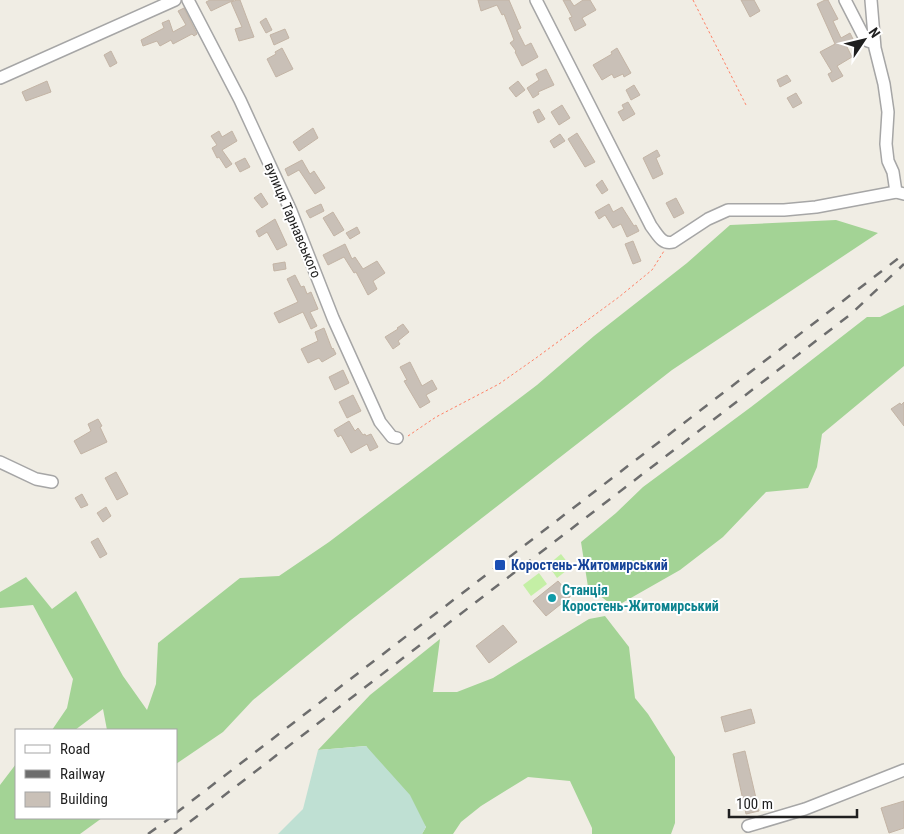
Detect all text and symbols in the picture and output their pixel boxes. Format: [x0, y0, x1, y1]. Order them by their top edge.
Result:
north arrow [839, 15, 889, 65]
text: N [866, 24, 884, 41]
street label: вулиця Тарнавського [261, 160, 325, 280]
place label: Коростень-Житомирський [511, 557, 668, 573]
marker: Коростень-Житомирський [493, 558, 507, 572]
place label: Станція Коростень-Житомирський [562, 582, 719, 614]
marker: Станція Коростень-Житомирський [546, 592, 558, 604]
legend [15, 729, 178, 819]
text: Road [60, 740, 90, 758]
text: Railway [60, 765, 105, 783]
scale bar [729, 786, 856, 818]
text: Building [60, 790, 108, 808]
text: 100 m [736, 795, 773, 813]

